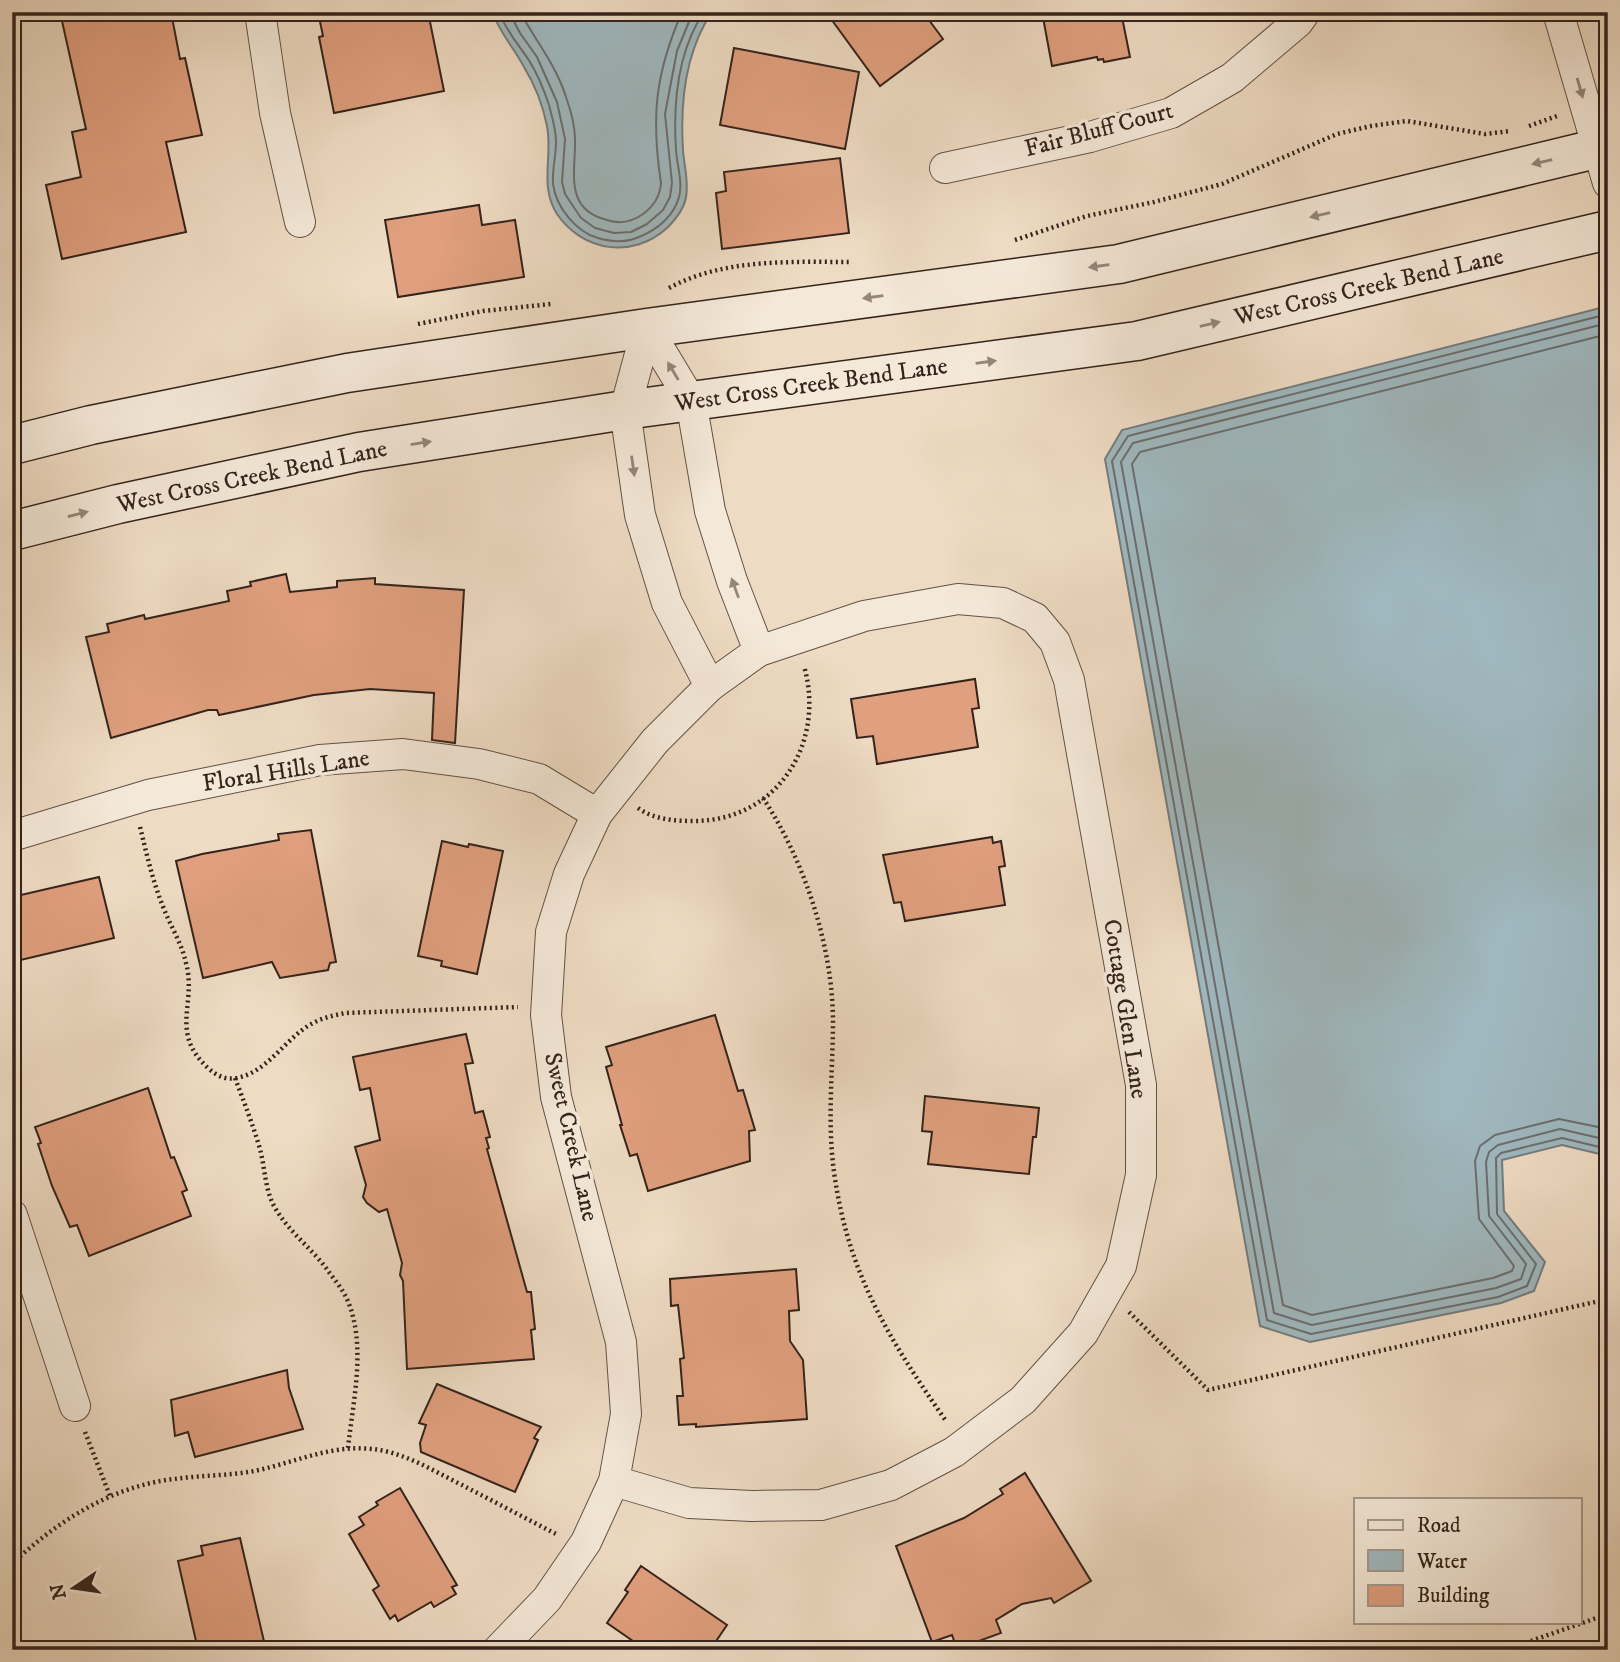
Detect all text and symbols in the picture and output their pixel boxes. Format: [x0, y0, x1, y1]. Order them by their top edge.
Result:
one-way arrow [1575, 77, 1586, 99]
street label: Fair Bluff Court [1021, 96, 1177, 164]
one-way arrow [1530, 157, 1552, 168]
one-way arrow [1309, 210, 1331, 221]
street label: West Cross Creek Bend Lane [1230, 241, 1507, 333]
one-way arrow [1088, 261, 1110, 272]
one-way arrow [862, 292, 884, 303]
one-way arrow [1199, 318, 1221, 329]
street label: West Cross Creek Bend Lane [672, 351, 950, 419]
one-way arrow [975, 356, 997, 367]
one-way arrow [666, 361, 679, 380]
street label: West Cross Creek Bend Lane [113, 434, 390, 521]
one-way arrow [410, 437, 432, 448]
one-way arrow [628, 455, 639, 477]
one-way arrow [68, 508, 90, 519]
one-way arrow [729, 577, 740, 598]
street label: Floral Hills Lane [200, 743, 372, 799]
street label: Cottage Glen Lane [1096, 917, 1154, 1101]
street label: Sweet Creek Lane [537, 1050, 605, 1224]
legend [1354, 1498, 1582, 1624]
text: Road [1417, 1513, 1461, 1539]
text: Water [1416, 1549, 1467, 1575]
north arrow [38, 1554, 108, 1624]
text: N [46, 1581, 72, 1602]
text: Building [1417, 1583, 1490, 1609]

